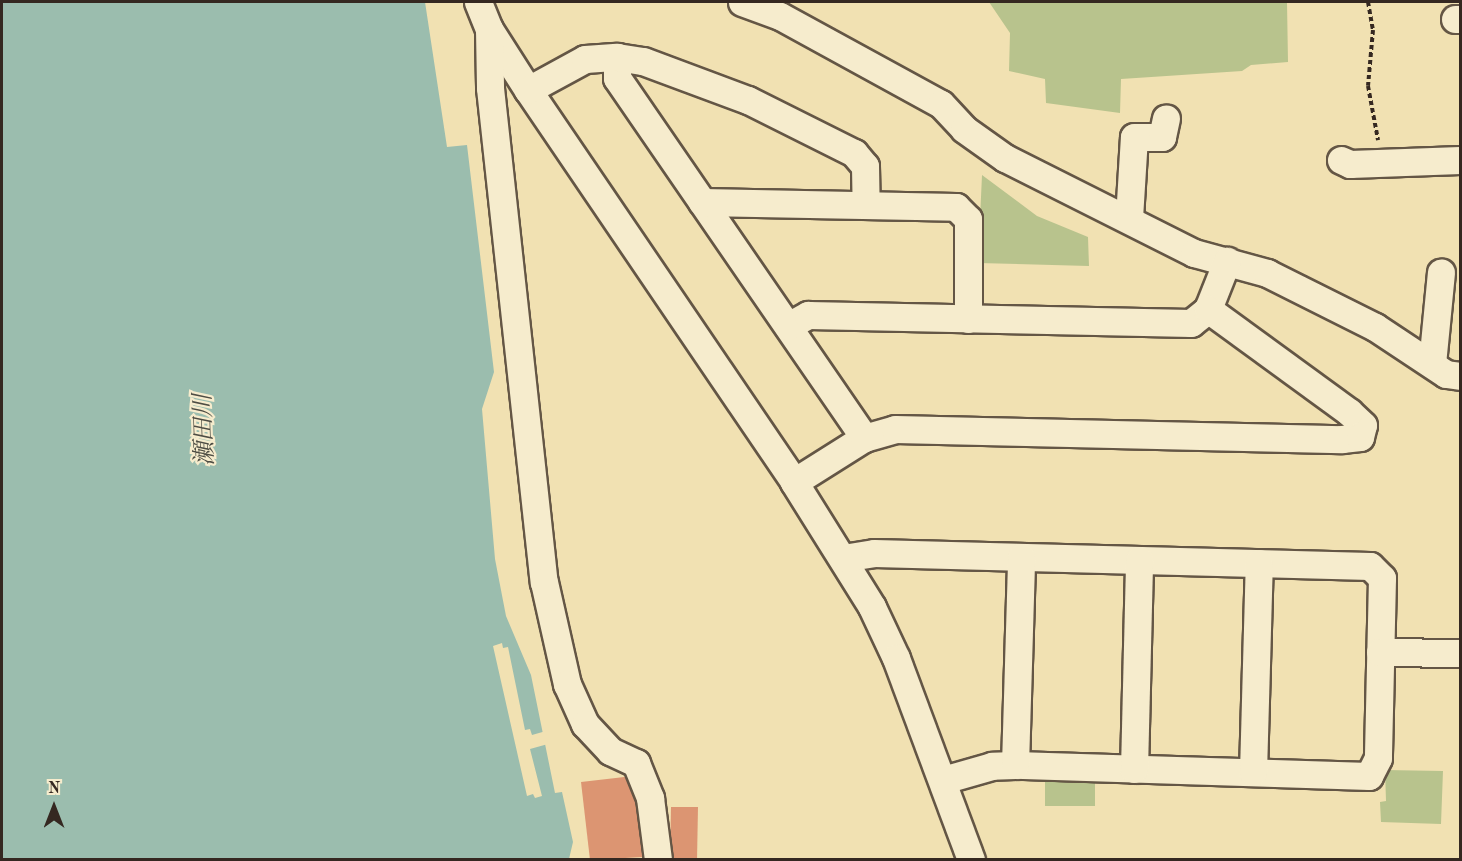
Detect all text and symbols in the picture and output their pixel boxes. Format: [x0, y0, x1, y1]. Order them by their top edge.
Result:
water label: 瀬田川 [190, 394, 222, 466]
north arrow [24, 777, 84, 837]
text: N [48, 781, 60, 797]

